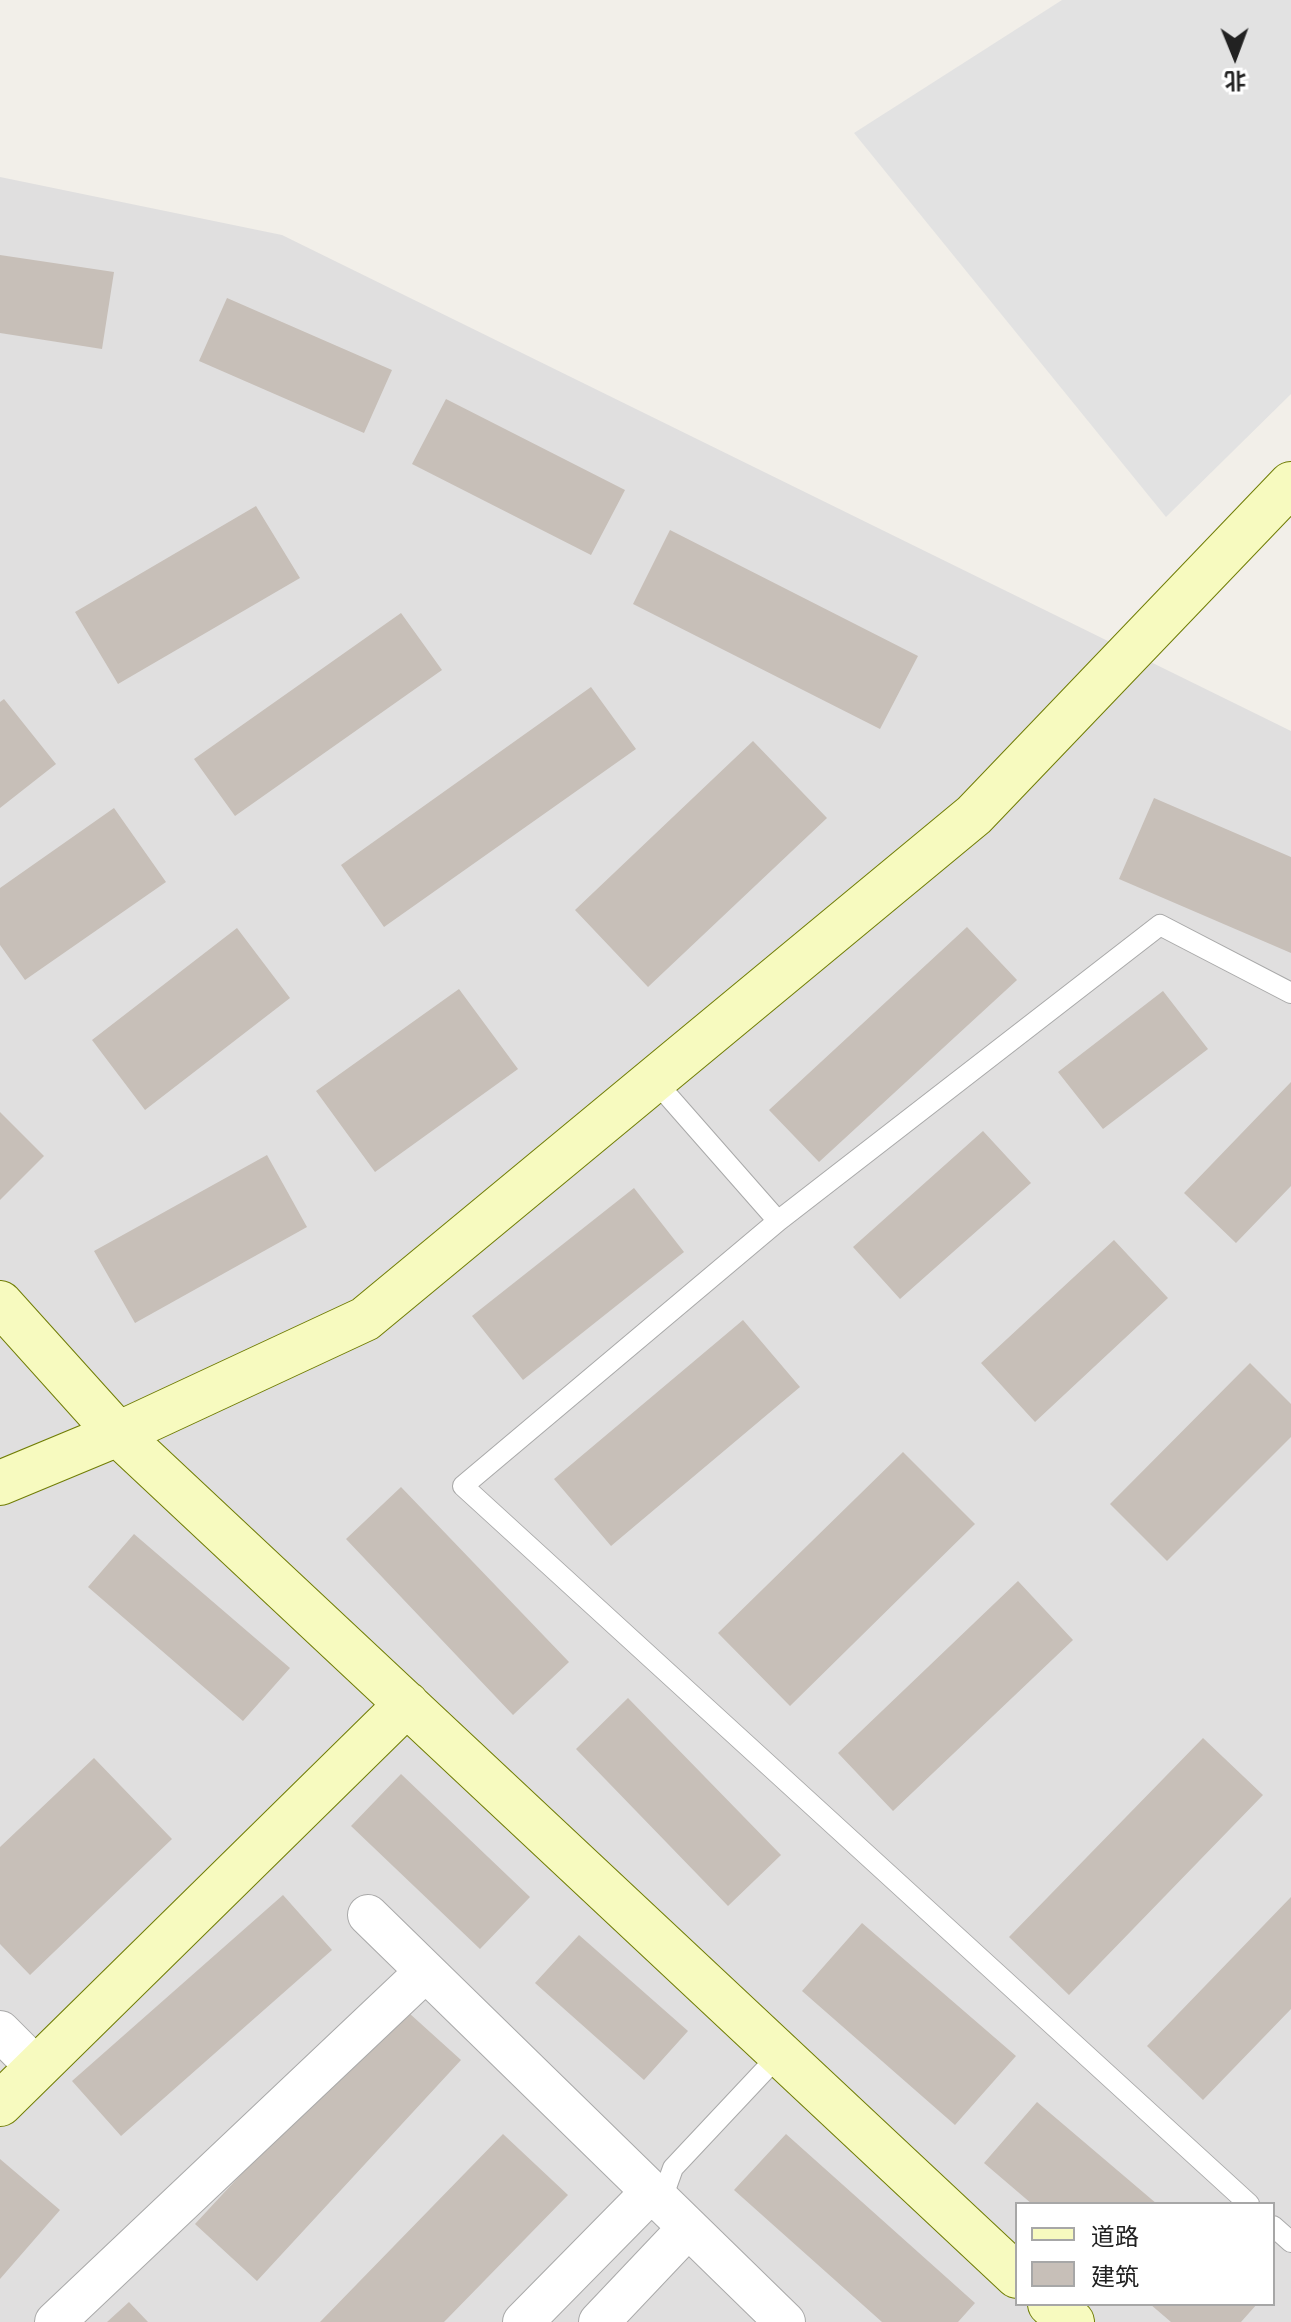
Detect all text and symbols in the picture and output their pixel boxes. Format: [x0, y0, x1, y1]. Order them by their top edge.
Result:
north arrow [1195, 16, 1275, 96]
text: 北 [1224, 68, 1247, 93]
legend [1015, 2202, 1275, 2306]
text: 道路 [1091, 2223, 1139, 2251]
text: 建筑 [1091, 2263, 1139, 2291]

